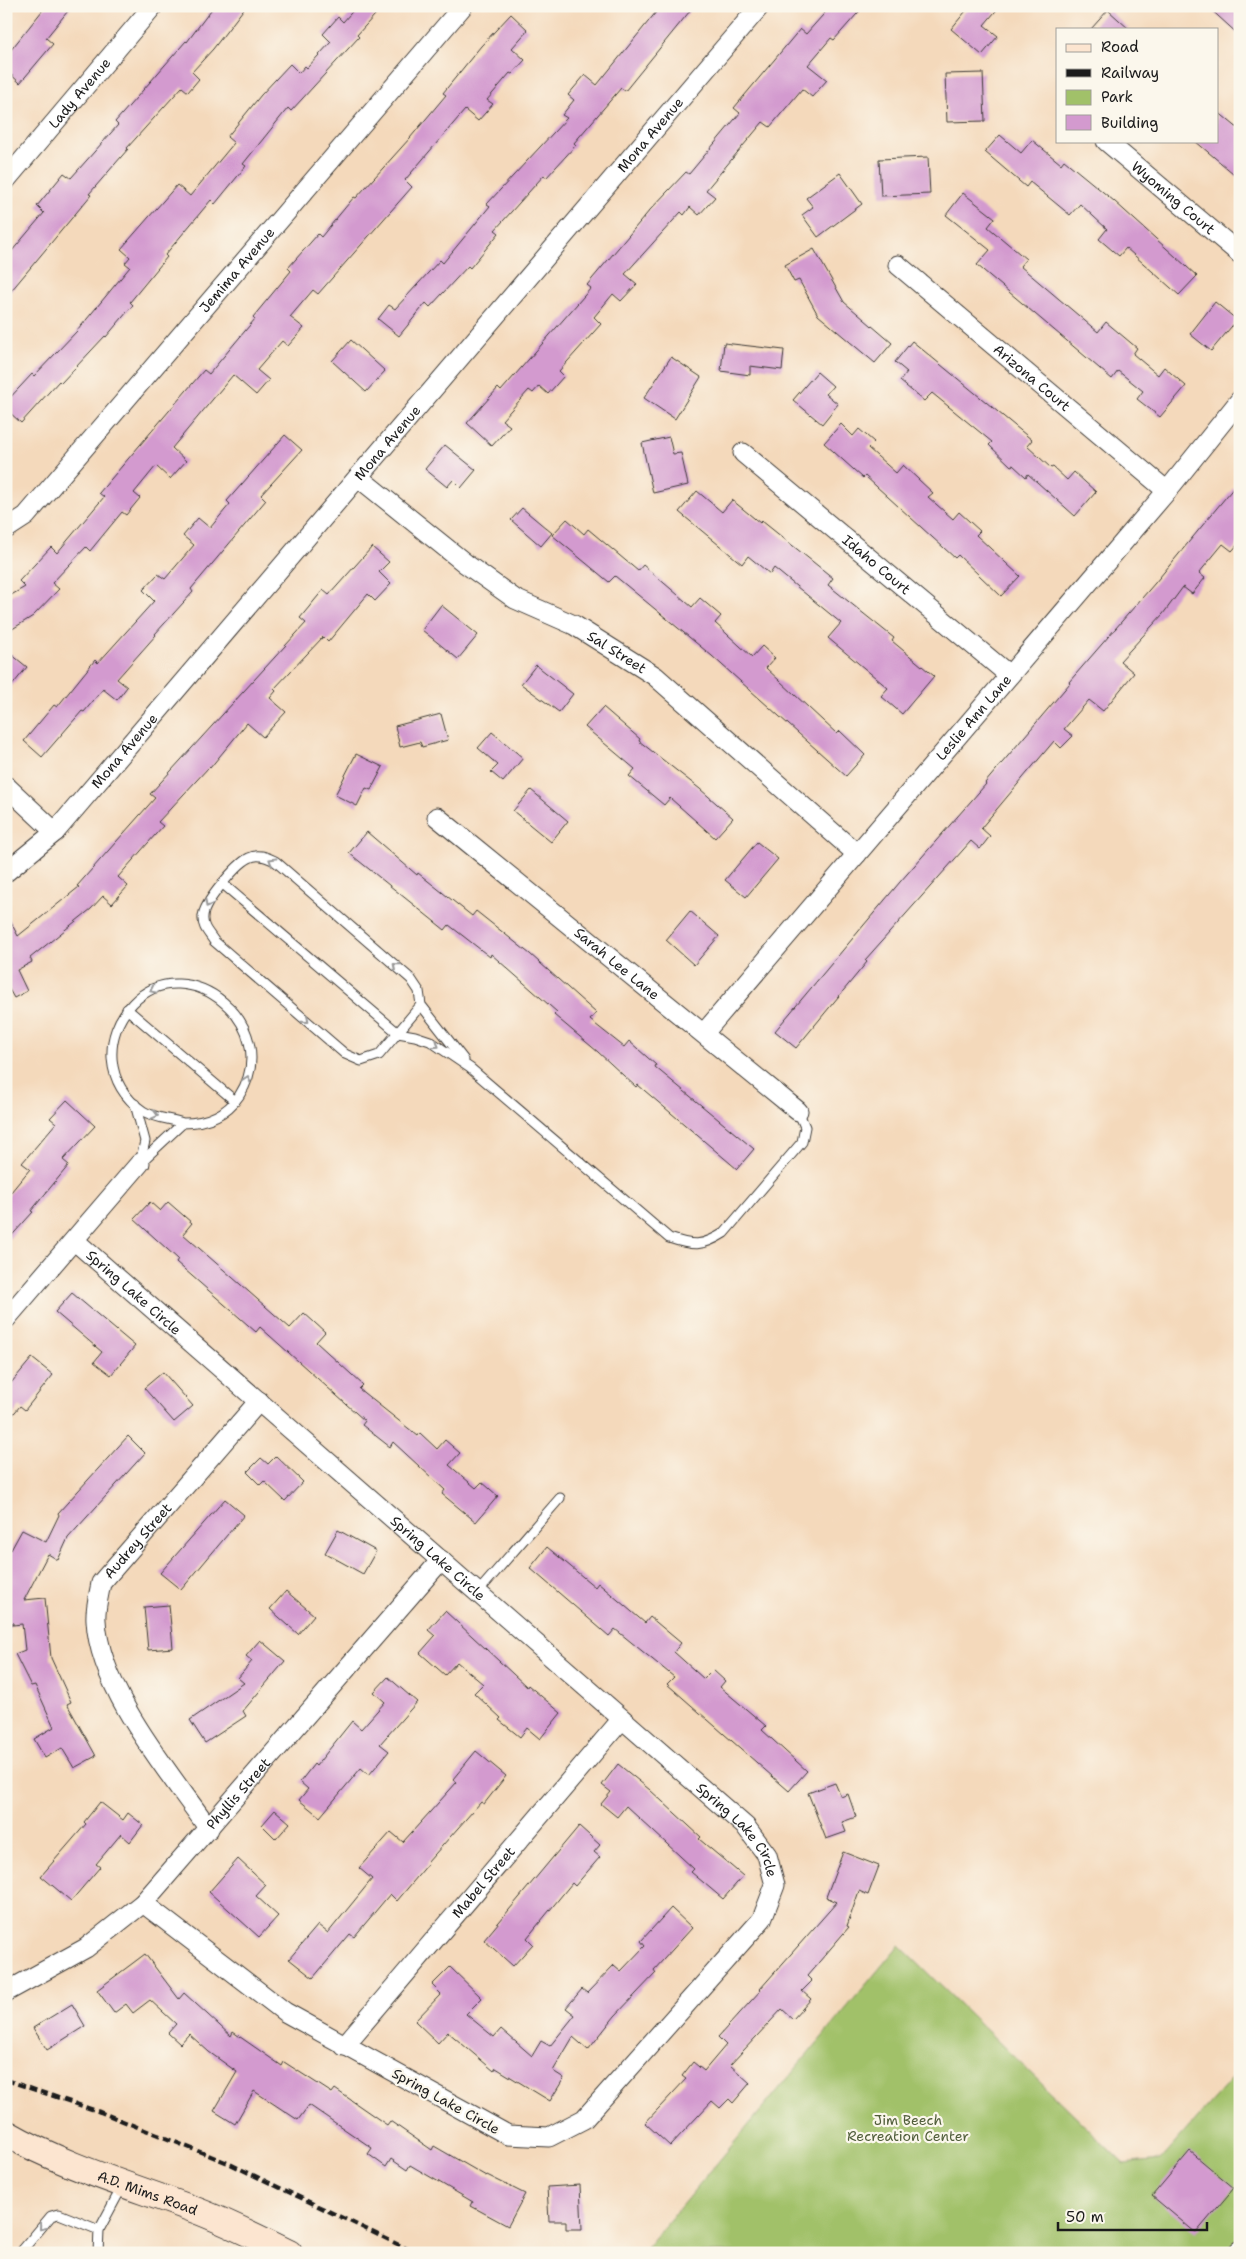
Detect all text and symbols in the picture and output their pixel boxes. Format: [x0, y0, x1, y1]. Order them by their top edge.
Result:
legend [1056, 28, 1218, 142]
text: Road [1101, 37, 1139, 57]
street label: Lady Avenue [45, 54, 115, 132]
text: Railway [1101, 63, 1159, 83]
text: Park [1101, 87, 1133, 107]
street label: Mona Avenue [613, 93, 687, 176]
text: Building [1101, 113, 1158, 133]
street label: Wyoming Court [1128, 157, 1219, 238]
street label: Jemima Avenue [195, 223, 279, 316]
street label: Arizona Court [990, 340, 1074, 415]
street label: Mona Avenue [350, 401, 424, 484]
street label: Idaho Court [839, 531, 914, 598]
street label: Sal Street [584, 627, 650, 677]
street label: Leslie Ann Lane [932, 671, 1015, 764]
street label: Mona Avenue [87, 709, 161, 792]
one-way arrow [269, 857, 278, 867]
one-way arrow [205, 899, 215, 908]
street label: Sarah Lee Lane [571, 923, 663, 1004]
one-way arrow [393, 963, 402, 972]
one-way arrow [149, 983, 158, 993]
one-way arrow [300, 1014, 309, 1023]
one-way arrow [431, 1039, 440, 1048]
one-way arrow [241, 1075, 251, 1083]
one-way arrow [151, 1109, 160, 1120]
street label: Spring Lake Circle [82, 1246, 185, 1339]
street label: Audrey Street [100, 1499, 175, 1582]
street label: Spring Lake Circle [387, 1512, 489, 1604]
street label: Phyllis Street [202, 1754, 274, 1833]
street label: Spring Lake Circle [693, 1779, 781, 1879]
street label: Mabel Street [448, 1843, 519, 1922]
street label: Spring Lake Circle [389, 2064, 503, 2138]
park label: Jim Beech Recreation Center [847, 2111, 969, 2145]
street label: A.D. Mims Road [95, 2167, 200, 2219]
scale bar [1058, 2199, 1207, 2231]
text: 50 m [1066, 2207, 1104, 2227]
one-way arrow [38, 2221, 47, 2230]

